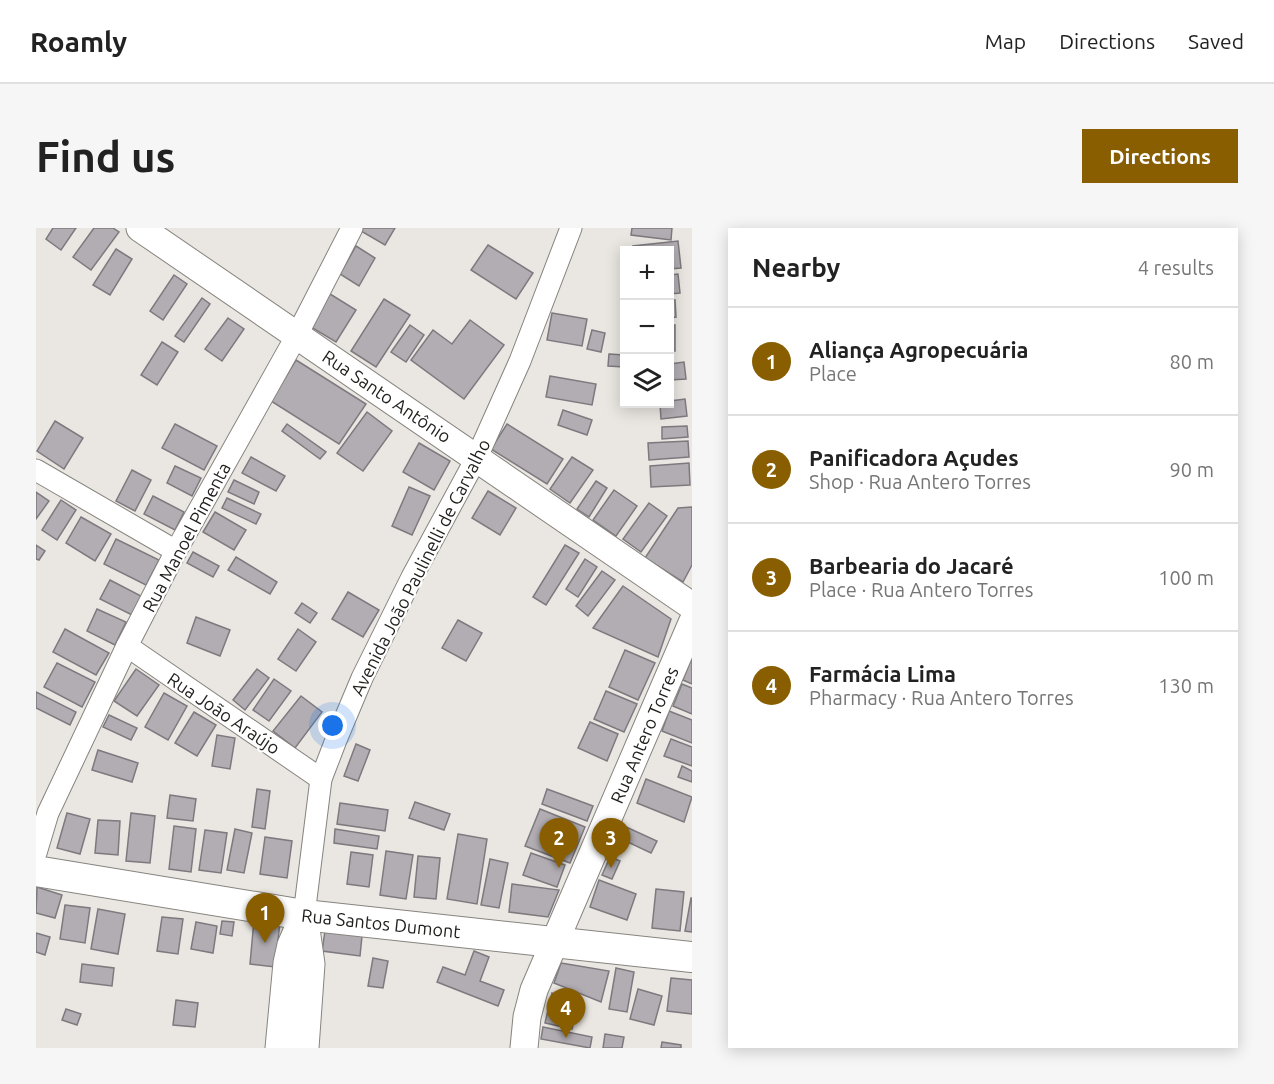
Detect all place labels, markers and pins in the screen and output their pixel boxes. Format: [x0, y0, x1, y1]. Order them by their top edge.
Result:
pin: 2 [540, 818, 578, 868]
pin: 3 [592, 818, 630, 868]
pin: 1 [246, 894, 284, 943]
pin: 4 [546, 988, 586, 1038]

